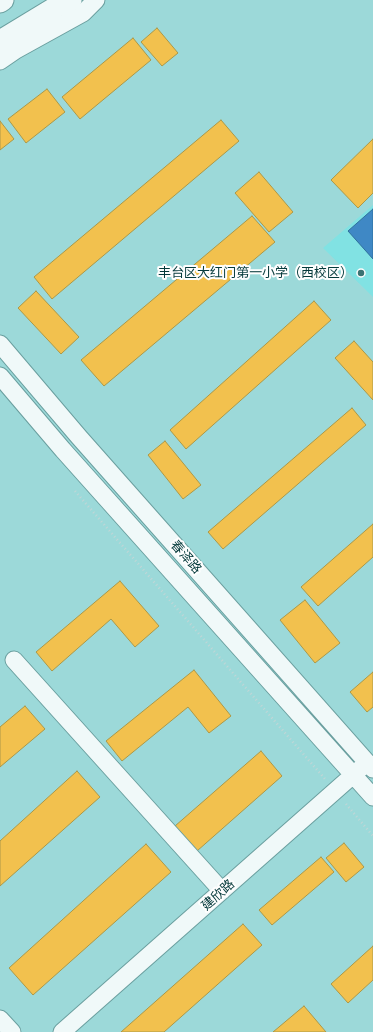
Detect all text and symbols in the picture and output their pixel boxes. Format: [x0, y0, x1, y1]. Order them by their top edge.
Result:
place label: 丰台区大红门第一小学（西校区） [158, 265, 353, 281]
marker: 丰台区大红门第一小学（西校区） [356, 268, 366, 278]
street label: 春泽路 [167, 537, 205, 577]
street label: 建欣路 [198, 876, 238, 914]

